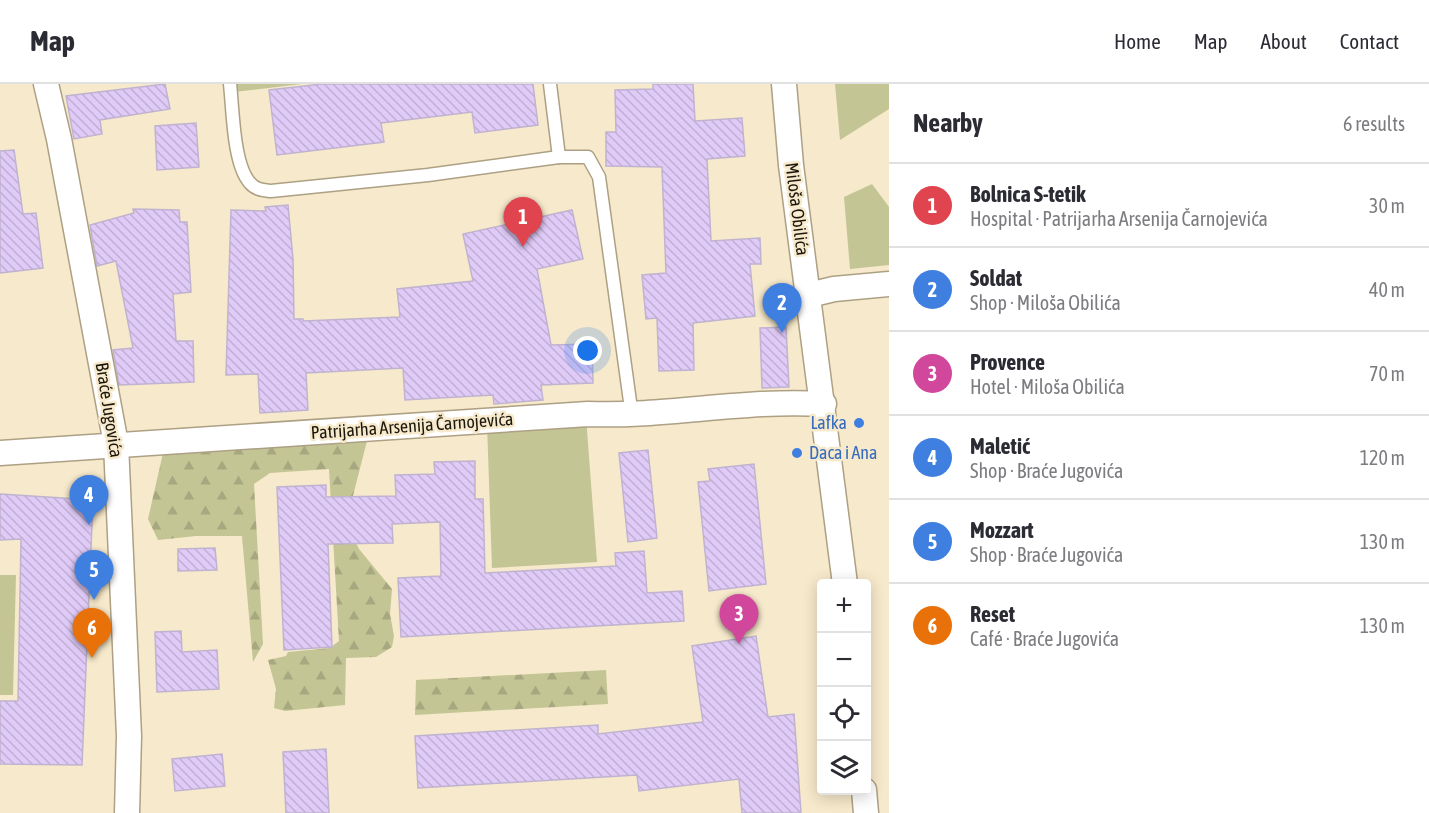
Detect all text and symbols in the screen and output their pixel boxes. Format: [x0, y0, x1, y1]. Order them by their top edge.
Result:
text: Map [30, 25, 75, 57]
text: Home [1114, 29, 1161, 53]
text: Map [1194, 29, 1228, 53]
text: About [1261, 29, 1307, 53]
text: Contact [1340, 29, 1399, 53]
text: Nearby [913, 108, 983, 138]
text: 6 results [1343, 112, 1405, 135]
street label: Miloša Obilića [781, 161, 814, 257]
text: Bolnica S-tetik [970, 181, 1086, 207]
text: 1 [928, 194, 937, 217]
text: 30 m [1369, 194, 1405, 217]
pin: 1 [504, 198, 542, 247]
text: Hospital · Patrijarha Arsenija Čarnojevića [970, 207, 1268, 230]
text: Soldat [970, 265, 1022, 291]
text: 2 [928, 278, 937, 301]
text: 40 m [1369, 278, 1405, 301]
pin: 2 [762, 284, 802, 333]
text: Shop · Miloša Obilića [970, 291, 1121, 314]
your location [573, 336, 602, 365]
text: Provence [970, 349, 1045, 375]
street label: Braće Jugovića [92, 361, 127, 459]
text: 3 [928, 362, 937, 385]
text: 70 m [1369, 362, 1405, 385]
text: Hotel · Miloša Obilića [970, 375, 1125, 398]
street label: Patrijarha Arsenija Čarnojevića [310, 408, 514, 443]
place label: Lafka [810, 412, 847, 433]
marker: Lafka [852, 416, 866, 430]
text: Maletić [970, 433, 1030, 459]
place label: Daca i Ana [809, 442, 877, 463]
marker: Daca i Ana [790, 446, 804, 460]
text: 4 [928, 446, 937, 469]
text: 120 m [1360, 446, 1405, 469]
text: Shop · Braće Jugovića [970, 459, 1123, 482]
pin: 4 [70, 476, 109, 525]
text: Mozzart [970, 517, 1034, 543]
text: 5 [928, 530, 937, 553]
text: 130 m [1360, 530, 1405, 553]
text: Shop · Braće Jugovića [970, 543, 1123, 566]
pin: 5 [74, 550, 113, 600]
map controls [817, 579, 871, 795]
button: + [817, 579, 871, 633]
pin: 3 [720, 594, 758, 644]
text: Reset [970, 601, 1015, 627]
pin: 6 [72, 608, 112, 658]
text: 6 [928, 614, 937, 637]
text: 130 m [1360, 614, 1405, 637]
text: Café · Braće Jugovića [970, 627, 1119, 650]
button: − [817, 633, 871, 687]
button: locate [817, 687, 871, 741]
button: layers [817, 741, 871, 795]

